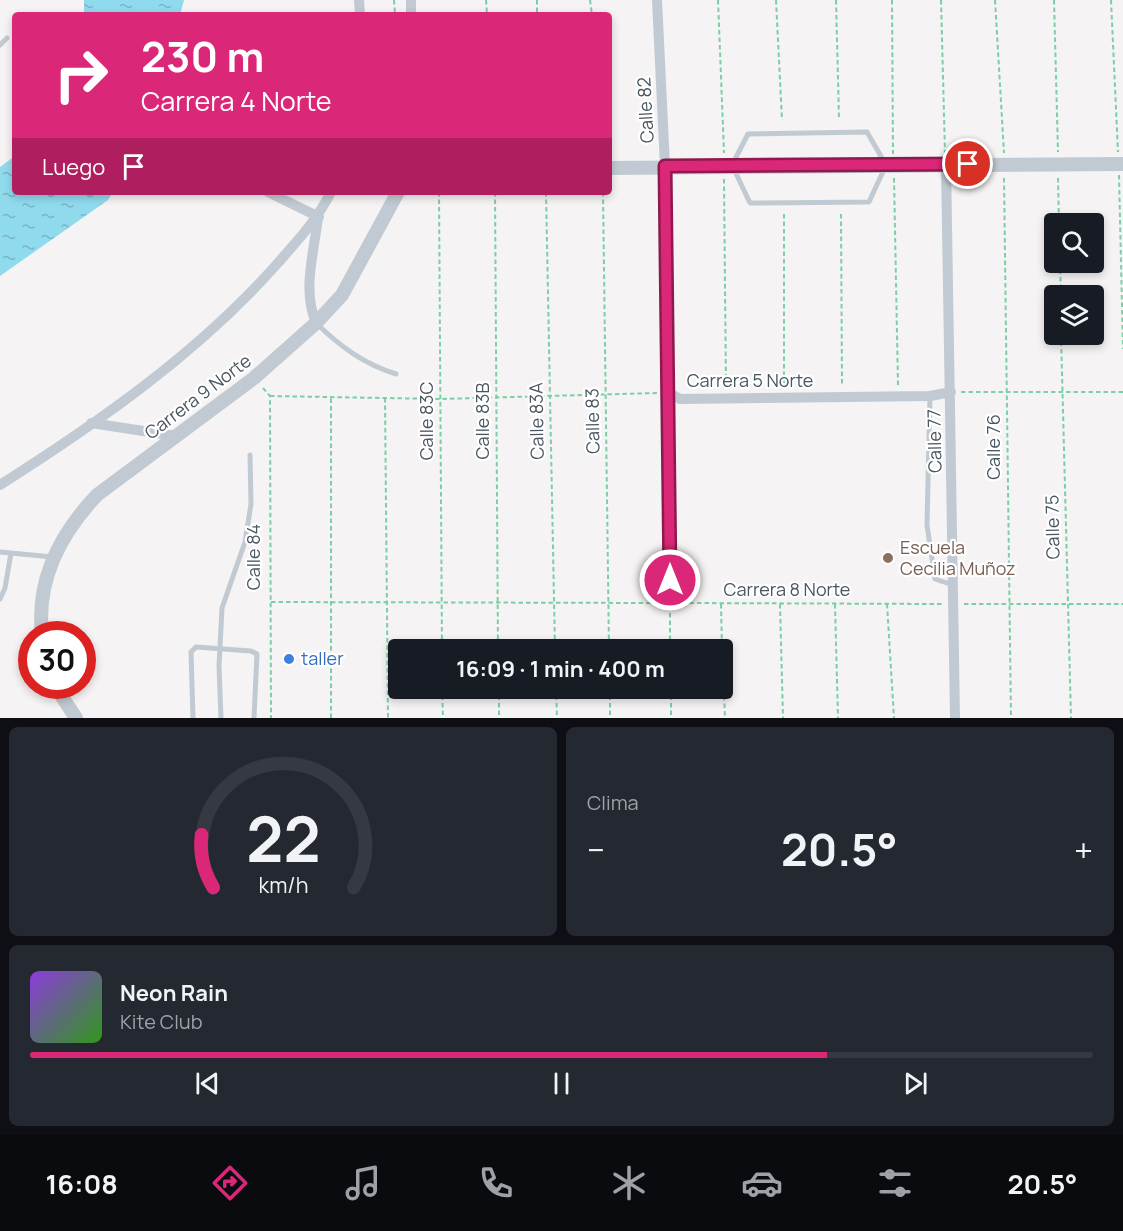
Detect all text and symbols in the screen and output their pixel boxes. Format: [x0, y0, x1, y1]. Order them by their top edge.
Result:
text: 230 m [141, 27, 264, 85]
icon: right [42, 36, 120, 114]
street label: Calle 82 [631, 76, 659, 144]
text: Carrera 4 Norte [141, 82, 331, 119]
pin [942, 138, 993, 189]
icon: arrive [951, 147, 984, 180]
icon: arrive [117, 150, 150, 183]
text: Luego [42, 152, 105, 182]
map controls [1044, 213, 1104, 345]
button: search [1044, 213, 1104, 273]
button: layers [1044, 285, 1104, 345]
street label: Carrera 9 Norte [139, 348, 256, 444]
street label: Carrera 5 Norte [687, 368, 813, 392]
street label: Calle 83C [414, 382, 438, 460]
street label: Calle 83A [523, 382, 549, 460]
street label: Calle 83B [470, 383, 494, 459]
street label: Calle 83 [579, 388, 605, 454]
street label: Calle 77 [921, 409, 947, 473]
street label: Calle 76 [981, 414, 1005, 480]
street label: Calle 75 [1039, 494, 1065, 560]
street label: Calle 84 [241, 524, 265, 590]
place label: Escuela Cecilia Muñoz [900, 535, 1016, 580]
position arrow [638, 548, 702, 612]
marker: Escuela Cecilia Muñoz [881, 551, 895, 565]
street label: Carrera 8 Norte [724, 577, 850, 601]
speed limit sign: 30 [18, 621, 96, 699]
place label: taller [301, 646, 344, 670]
marker: taller [282, 652, 296, 666]
text: 16:09 · 1 min · 400 m [456, 654, 665, 684]
text: Clima [587, 789, 639, 816]
text: 22 [246, 795, 320, 881]
text: 20.5° [781, 818, 898, 880]
text: − [587, 827, 605, 872]
text: + [1074, 827, 1093, 872]
text: km/h [258, 871, 308, 900]
text: Neon Rain [120, 978, 228, 1008]
text: Kite Club [120, 1008, 203, 1035]
icon: previous [191, 1067, 224, 1100]
icon: pause [545, 1067, 578, 1100]
icon: next [899, 1067, 932, 1100]
icon: directions [209, 1162, 251, 1204]
icon: music [342, 1162, 384, 1204]
icon: phone [475, 1162, 517, 1204]
icon: climate [608, 1162, 650, 1204]
icon: car [741, 1162, 783, 1204]
icon: filters [874, 1162, 916, 1204]
text: 16:08 [46, 1165, 118, 1202]
text: 20.5° [1007, 1165, 1077, 1202]

